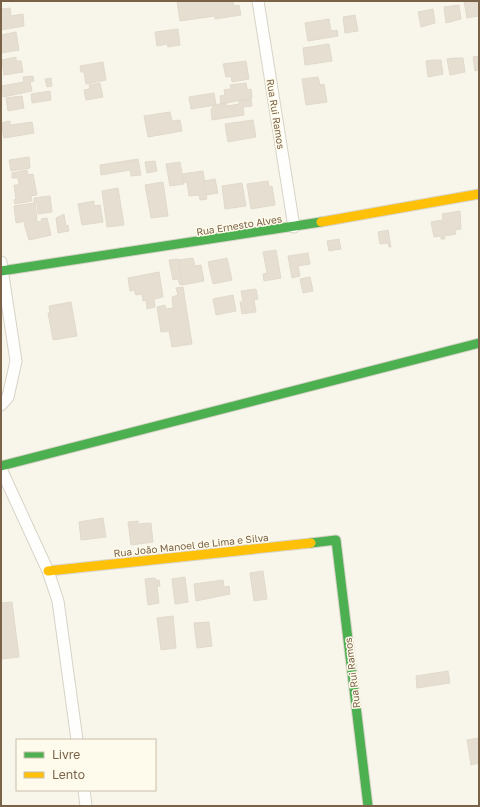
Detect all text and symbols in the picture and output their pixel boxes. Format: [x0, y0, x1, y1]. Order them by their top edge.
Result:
street label: Rua Rui Ramos [265, 78, 287, 150]
street label: Rua Ernesto Alves [195, 212, 283, 238]
street label: Rua João Manoel de Lima e Silva [113, 531, 269, 559]
street label: Rua Rui Ramos [342, 637, 362, 709]
legend [16, 739, 156, 791]
text: Livre [52, 747, 80, 762]
text: Lento [52, 767, 85, 782]

